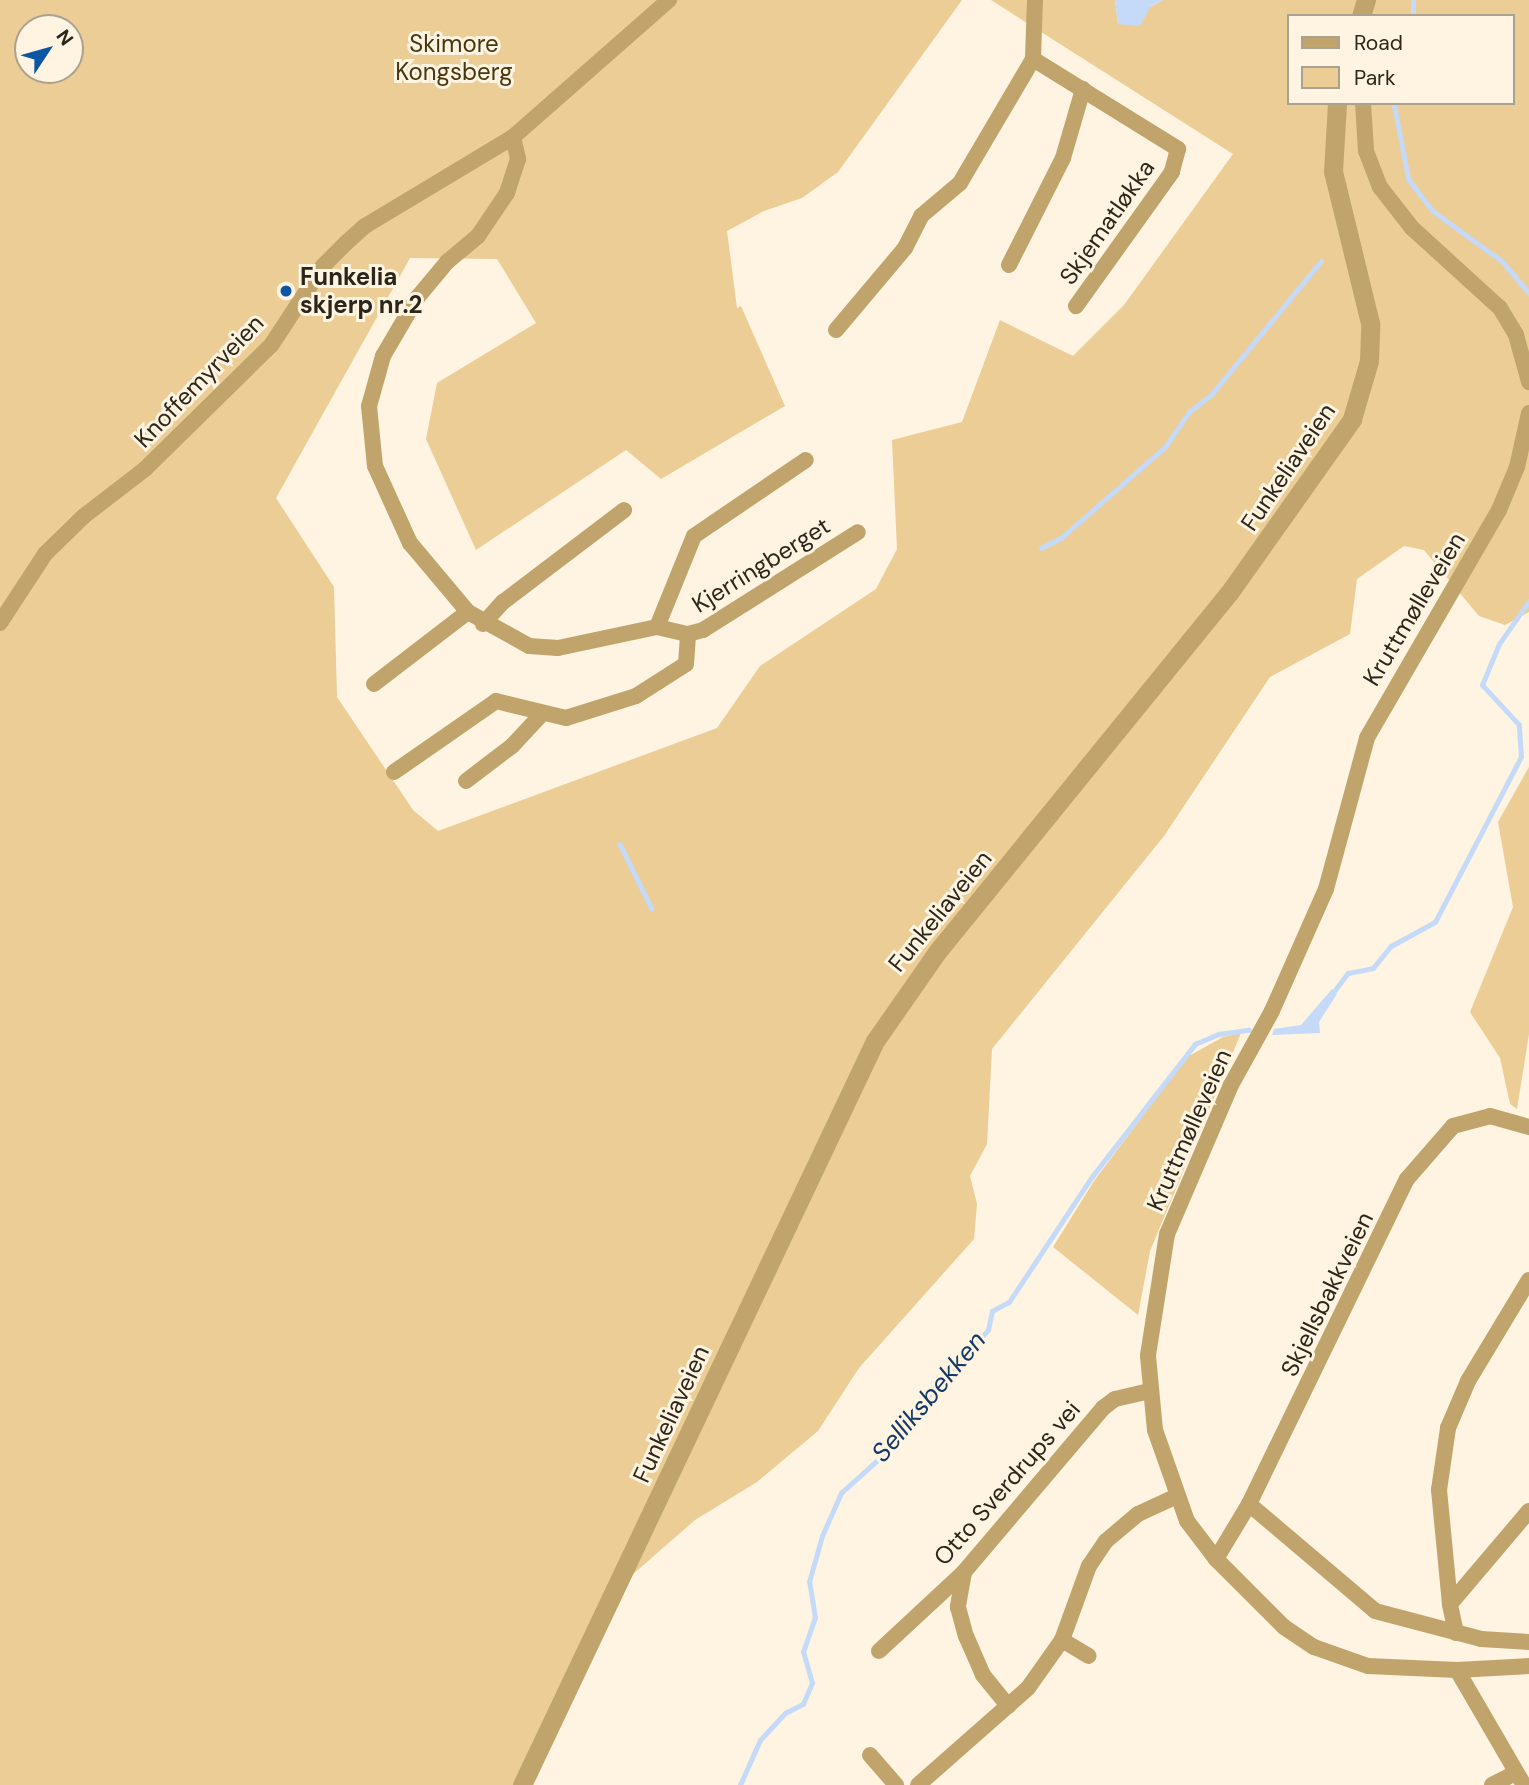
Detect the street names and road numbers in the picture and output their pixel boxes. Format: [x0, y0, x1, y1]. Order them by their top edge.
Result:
street label: Skjematløkka [1053, 154, 1161, 290]
street label: Knoffemyrveien [128, 309, 270, 453]
street label: Funkeliaveien [1235, 398, 1341, 536]
street label: Kjerringberget [687, 511, 835, 619]
street label: Kruttmølleveien [1357, 527, 1471, 691]
street label: Funkeliaveien [882, 845, 998, 977]
street label: Kruttmølleveien [1140, 1045, 1238, 1215]
street label: Skjellsbakkveien [1275, 1207, 1379, 1381]
street label: Funkeliaveien [627, 1341, 715, 1487]
street label: Otto Sverdrups vei [928, 1395, 1086, 1571]

